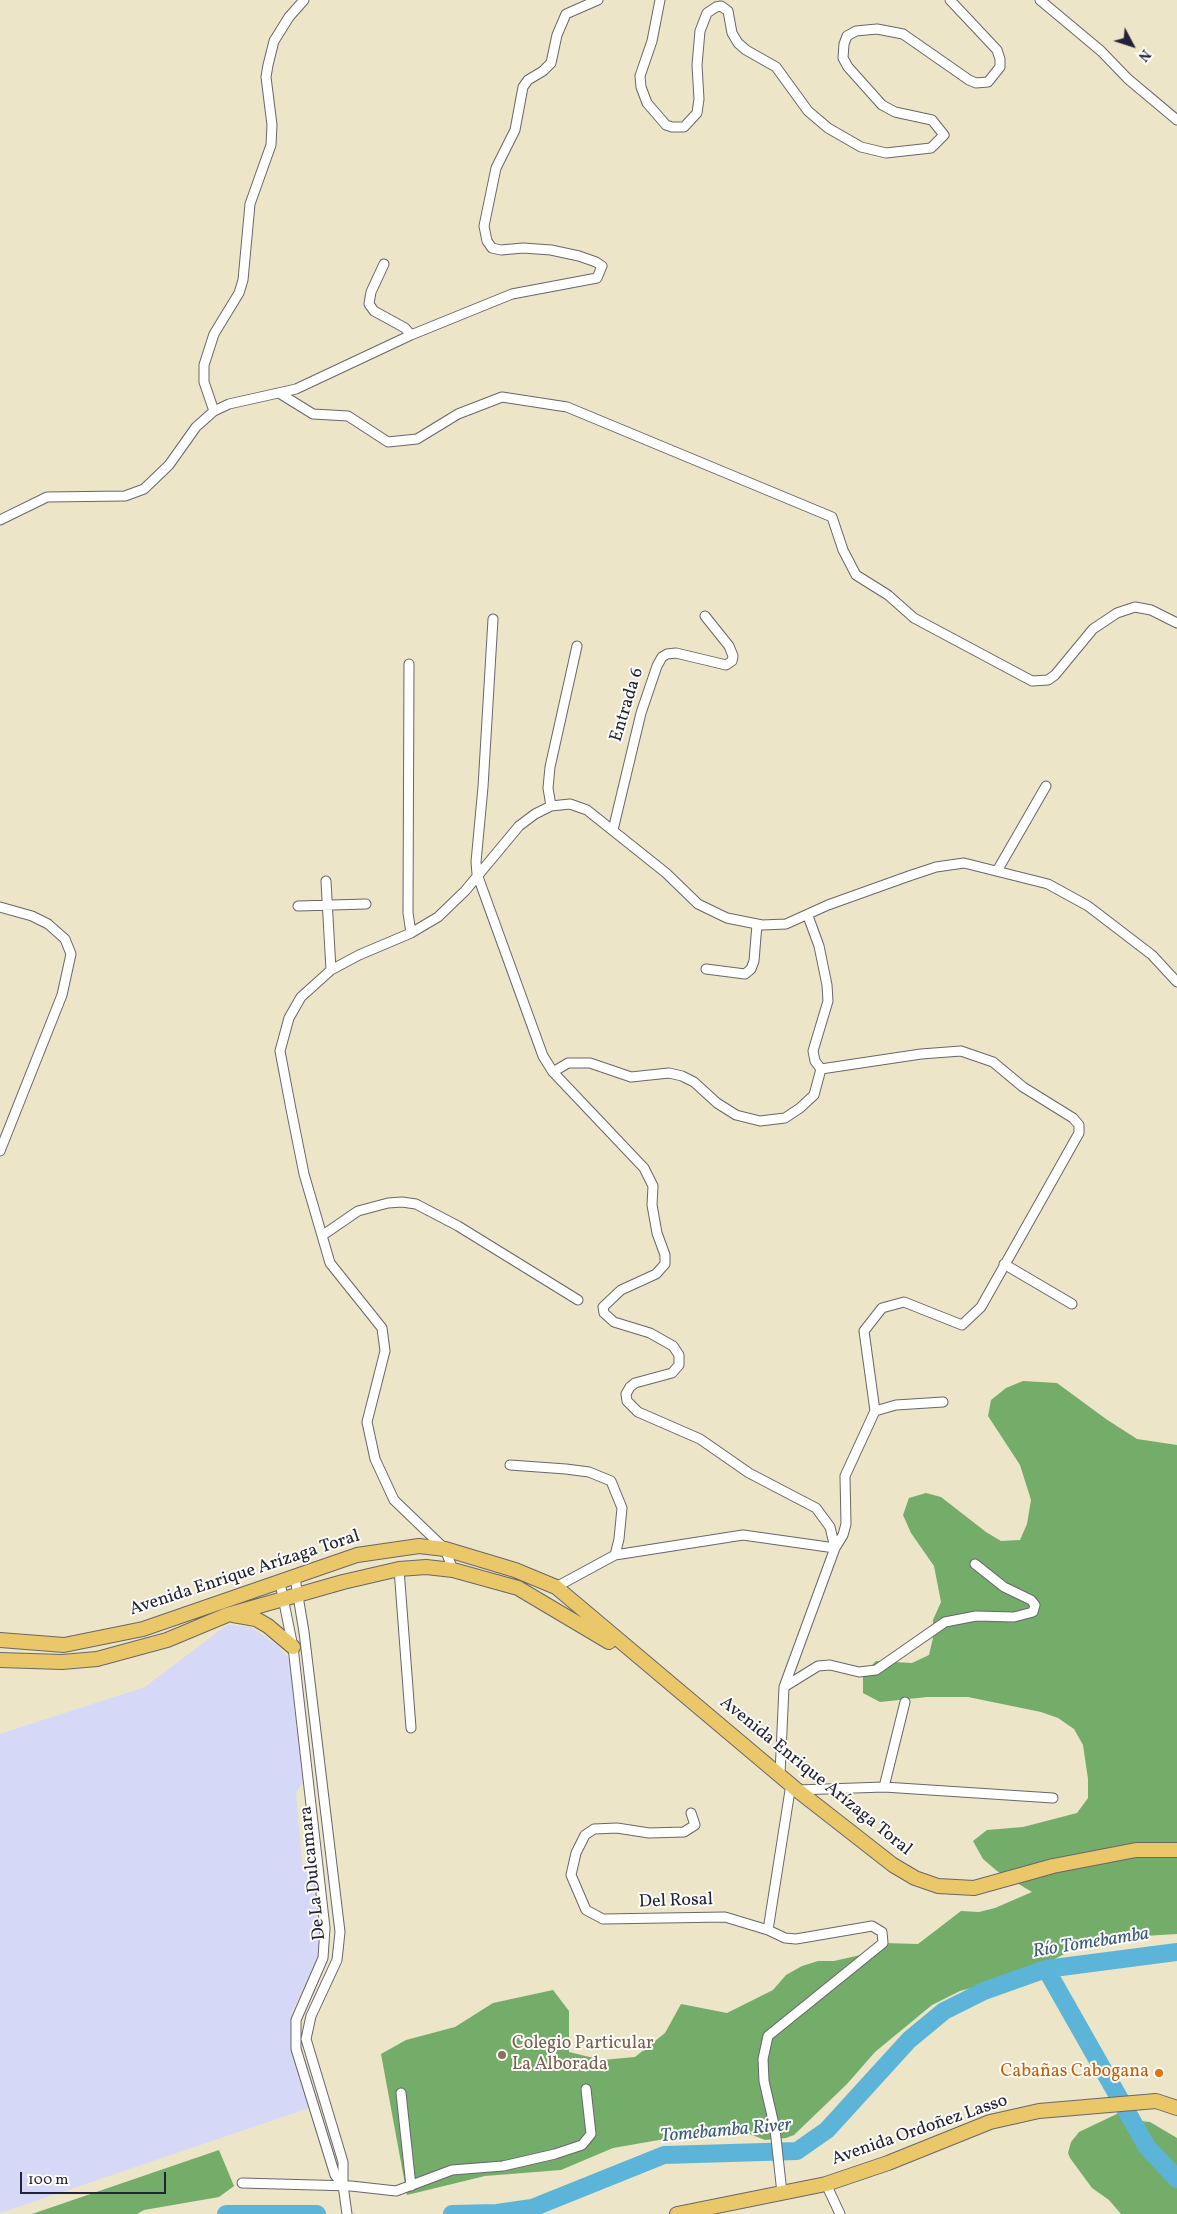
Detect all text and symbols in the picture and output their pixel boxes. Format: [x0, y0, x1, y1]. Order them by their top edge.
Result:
north arrow [1107, 20, 1157, 70]
text: N [1133, 45, 1154, 65]
street label: Entrada 6 [607, 665, 649, 745]
street label: Avenida Enrique Arízaga Toral [127, 1526, 363, 1622]
street label: Avenida Enrique Arízaga Toral [715, 1693, 915, 1861]
street label: De La Dulcamara [296, 1805, 332, 1941]
street label: Del Rosal [639, 1890, 713, 1914]
water label: Río Tomebamba [1031, 1924, 1151, 1964]
place label: Colegio Particular La Alborada [512, 2034, 654, 2076]
marker: Colegio Particular La Alborada [496, 2049, 508, 2061]
place label: Cabañas Cabogana [1000, 2062, 1149, 2084]
marker: Cabañas Cabogana [1153, 2067, 1165, 2079]
street label: Avenida Ordoñez Lasso [829, 2091, 1011, 2171]
water label: Tomebamba River [659, 2115, 793, 2149]
scale bar [22, 2162, 169, 2194]
text: 100 m [28, 2170, 68, 2191]

